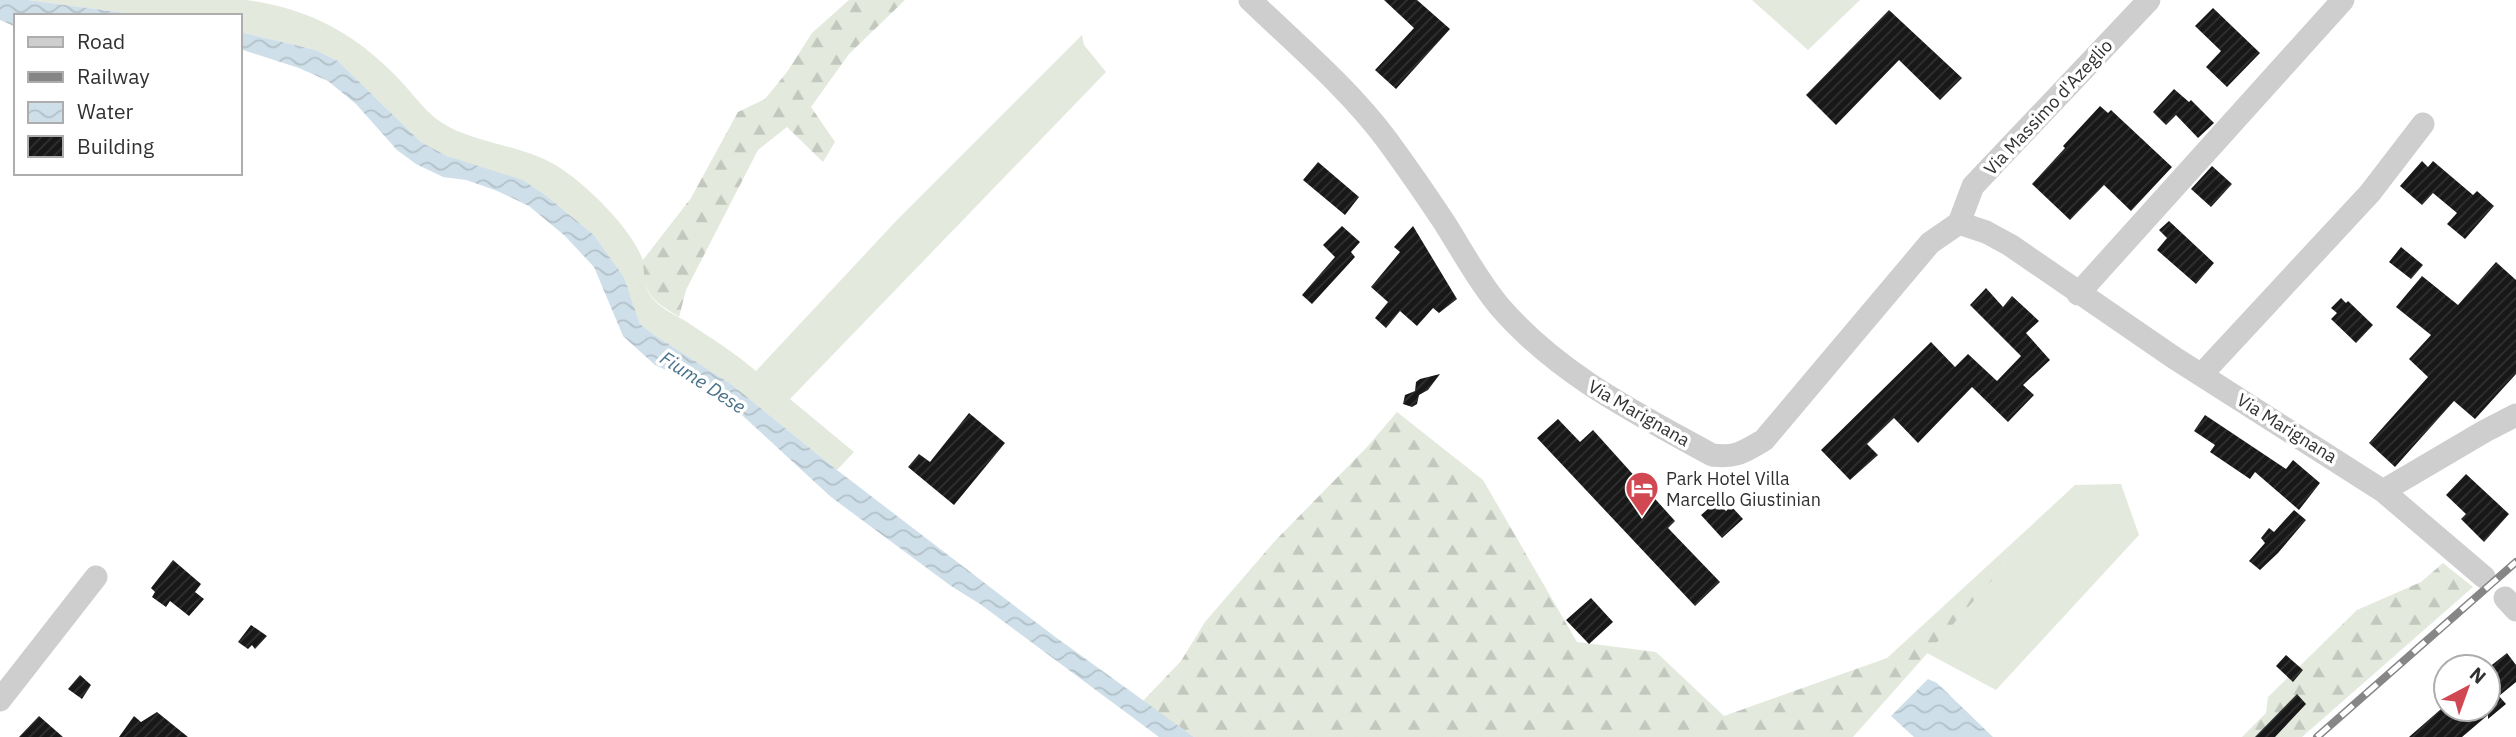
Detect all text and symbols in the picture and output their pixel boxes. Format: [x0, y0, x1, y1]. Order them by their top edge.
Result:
legend [14, 14, 242, 175]
text: Road [77, 27, 125, 55]
street label: Via Massimo d'Azeglio [1979, 34, 2117, 180]
text: Railway [77, 62, 150, 90]
text: Water [77, 97, 134, 125]
text: Building [77, 132, 154, 160]
water label: Fiume Dese [656, 346, 750, 419]
street label: Via Marignana [1584, 375, 1694, 452]
street label: Via Marignana [2233, 388, 2342, 468]
place label: Park Hotel Villa Marcello Giustinian [1666, 467, 1821, 511]
hotel icon: Park Hotel Villa Marcello Giustinian [1623, 469, 1661, 518]
north arrow [2432, 653, 2502, 723]
text: N [2465, 662, 2491, 689]

